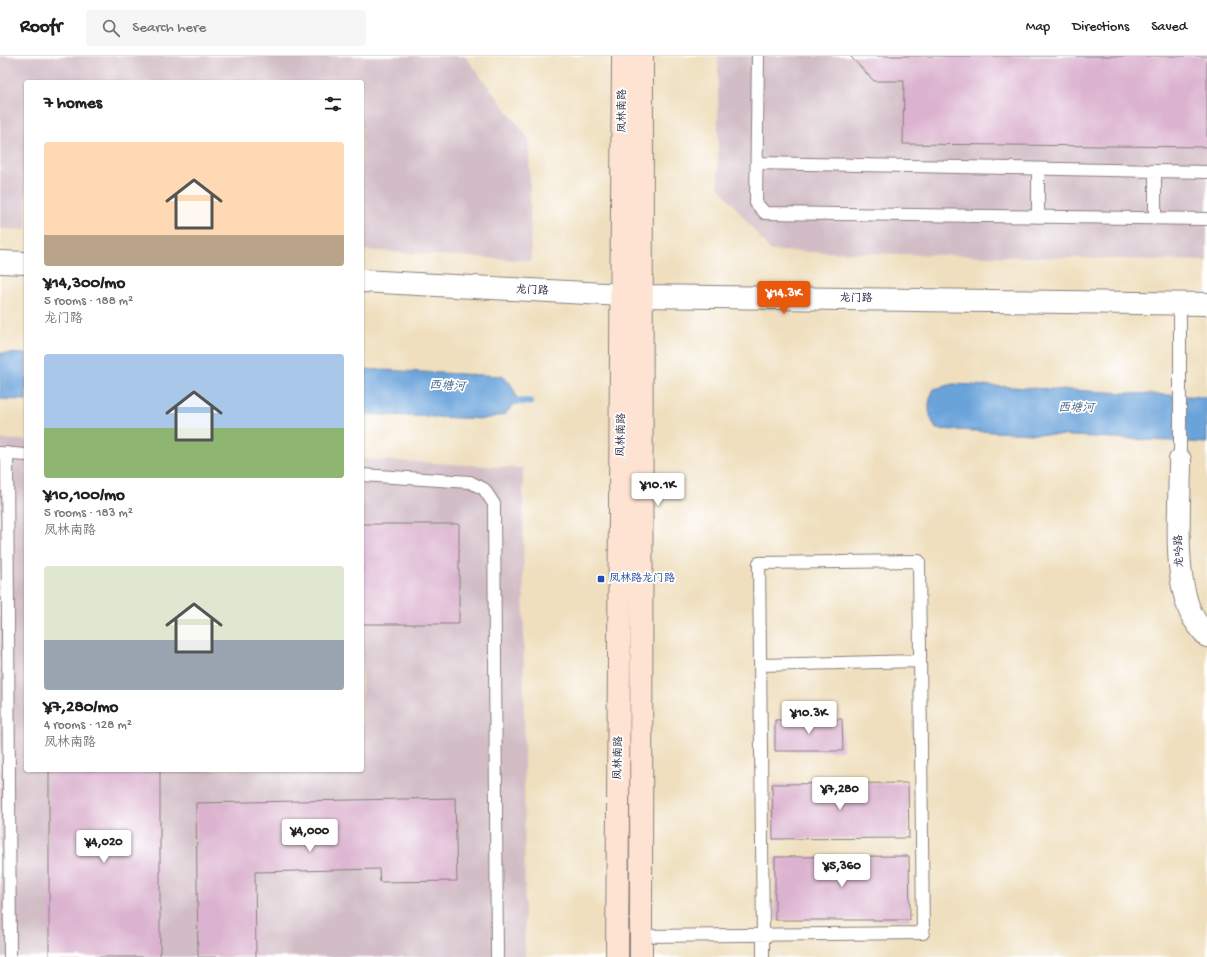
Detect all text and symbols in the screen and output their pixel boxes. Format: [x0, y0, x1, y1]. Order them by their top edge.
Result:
search box [86, 10, 366, 46]
text: Roofr [20, 16, 62, 39]
icon: search [100, 17, 122, 39]
text: Search here [132, 19, 206, 37]
text: Map [1026, 19, 1050, 36]
text: Directions [1072, 19, 1129, 36]
text: Saved [1151, 19, 1187, 36]
street label: 凤林南路 [615, 89, 629, 133]
icon: filters [322, 93, 344, 115]
text: 7 homes [44, 94, 102, 114]
icon: home [158, 168, 230, 240]
text: ¥14,300/mo [44, 274, 125, 294]
pin: ¥14.3K [751, 281, 817, 315]
street label: 龙门路 [515, 283, 549, 298]
text: ¥14.3K [766, 286, 802, 301]
street label: 龙门路 [839, 292, 873, 305]
text: 5 rooms · 188 m² [44, 294, 133, 309]
text: 龙门路 [44, 312, 83, 327]
water label: 西塘河 [429, 378, 467, 395]
icon: home [158, 380, 230, 452]
water label: 西塘河 [1058, 401, 1096, 416]
street label: 凤林南路 [614, 413, 628, 457]
pin: ¥10.1K [625, 473, 691, 507]
text: ¥10.1K [640, 478, 676, 493]
text: ¥10,100/mo [44, 486, 125, 506]
text: 5 rooms · 183 m² [44, 506, 133, 521]
text: 凤林南路 [44, 524, 96, 539]
street label: 龙吟路 [1172, 534, 1187, 568]
place label: 凤林路龙门路 [609, 572, 675, 585]
marker: 凤林路龙门路 [596, 574, 606, 584]
icon: home [158, 592, 230, 664]
text: ¥7,280/mo [44, 698, 118, 718]
pin: ¥10.3K [776, 701, 842, 735]
text: ¥10.3K [791, 706, 827, 721]
text: 4 rooms · 128 m² [44, 718, 132, 733]
text: 凤林南路 [44, 736, 96, 751]
street label: 凤林南路 [611, 736, 625, 780]
pin: ¥7,280 [807, 777, 873, 811]
text: ¥7,280 [821, 782, 859, 797]
pin: ¥4,000 [277, 819, 343, 853]
text: ¥4,000 [291, 824, 329, 839]
pin: ¥4,020 [71, 830, 137, 864]
text: ¥4,020 [85, 835, 123, 850]
pin: ¥5,360 [809, 854, 875, 888]
text: ¥5,360 [823, 859, 861, 874]

